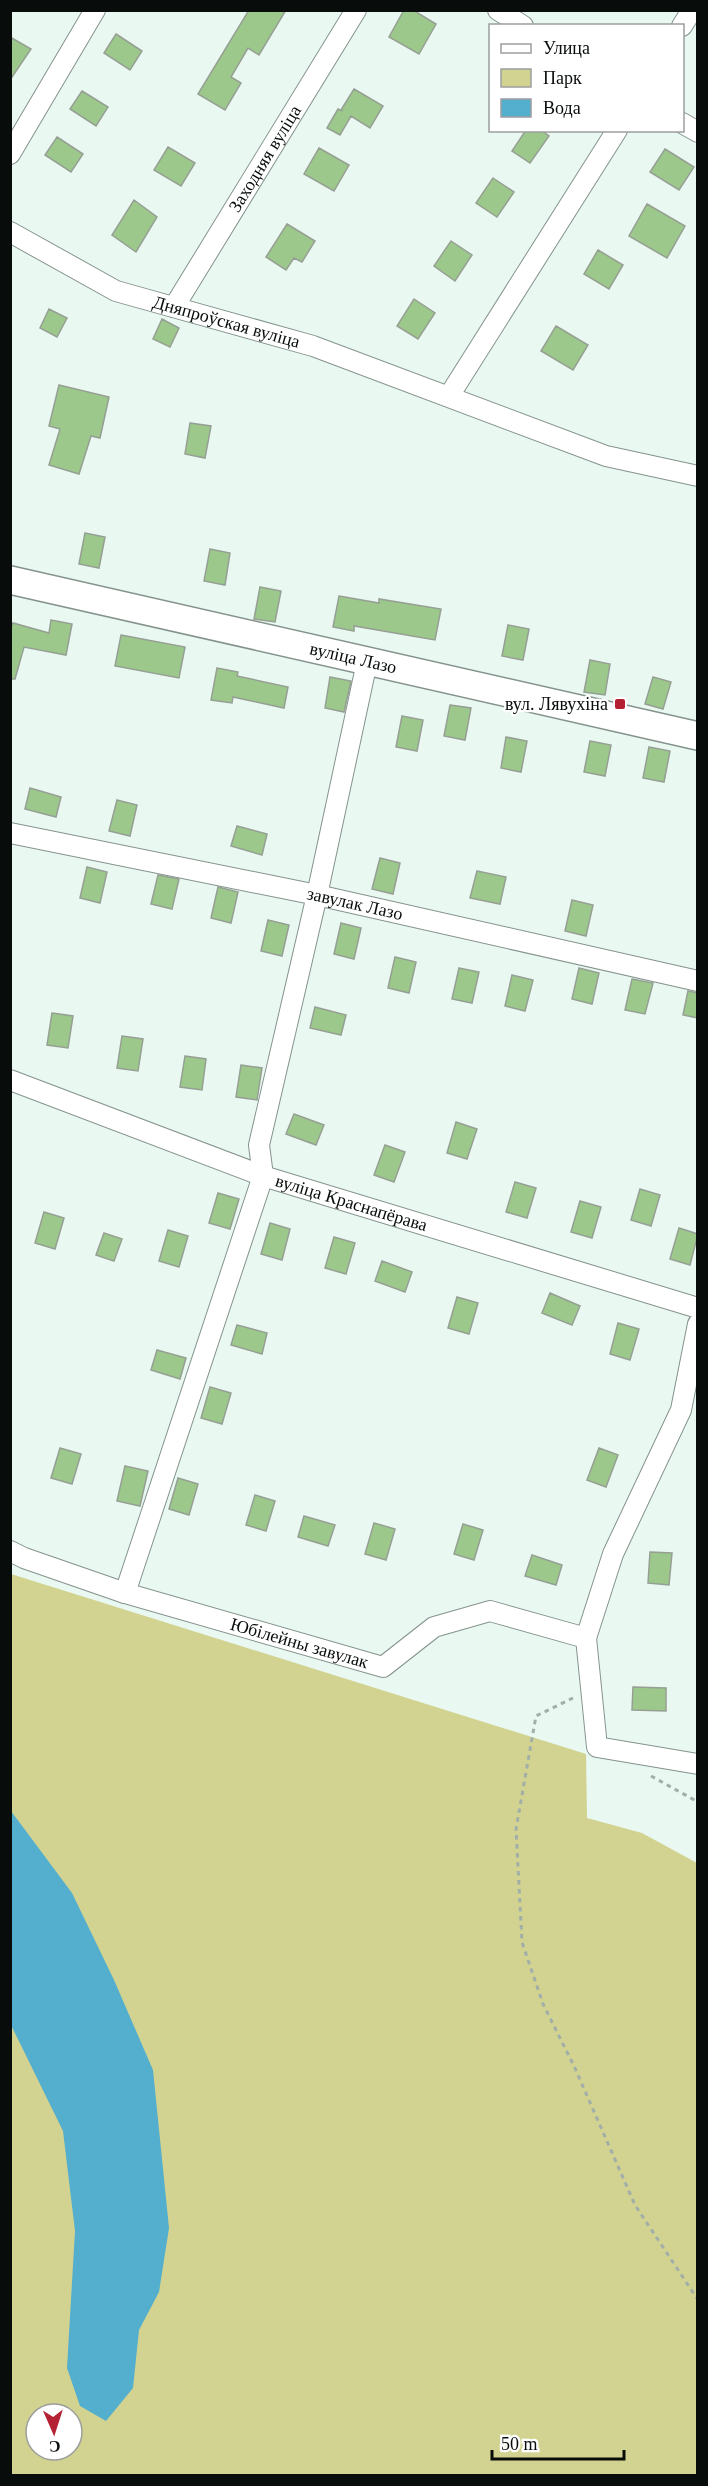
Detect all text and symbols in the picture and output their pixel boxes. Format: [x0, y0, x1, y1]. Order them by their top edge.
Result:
legend [489, 24, 684, 132]
text: Улица [543, 38, 590, 58]
text: Парк [543, 68, 582, 88]
text: Вода [543, 98, 581, 118]
street label: Заходняя вуліца [225, 102, 305, 216]
street label: Дняпроўская вуліца [151, 292, 302, 352]
street label: вуліца Лазо [308, 638, 399, 677]
place label: вул. Лявухіна [505, 694, 608, 714]
marker: вул. Лявухіна [613, 697, 627, 711]
street label: завулак Лазо [305, 883, 405, 924]
street label: вуліца Краснапёрава [273, 1170, 430, 1235]
street label: Юбілейны завулак [228, 1614, 371, 1672]
north arrow [24, 2402, 84, 2462]
scale bar [492, 2423, 624, 2461]
text: 50 m [501, 2434, 538, 2454]
text: С [49, 2438, 61, 2455]

